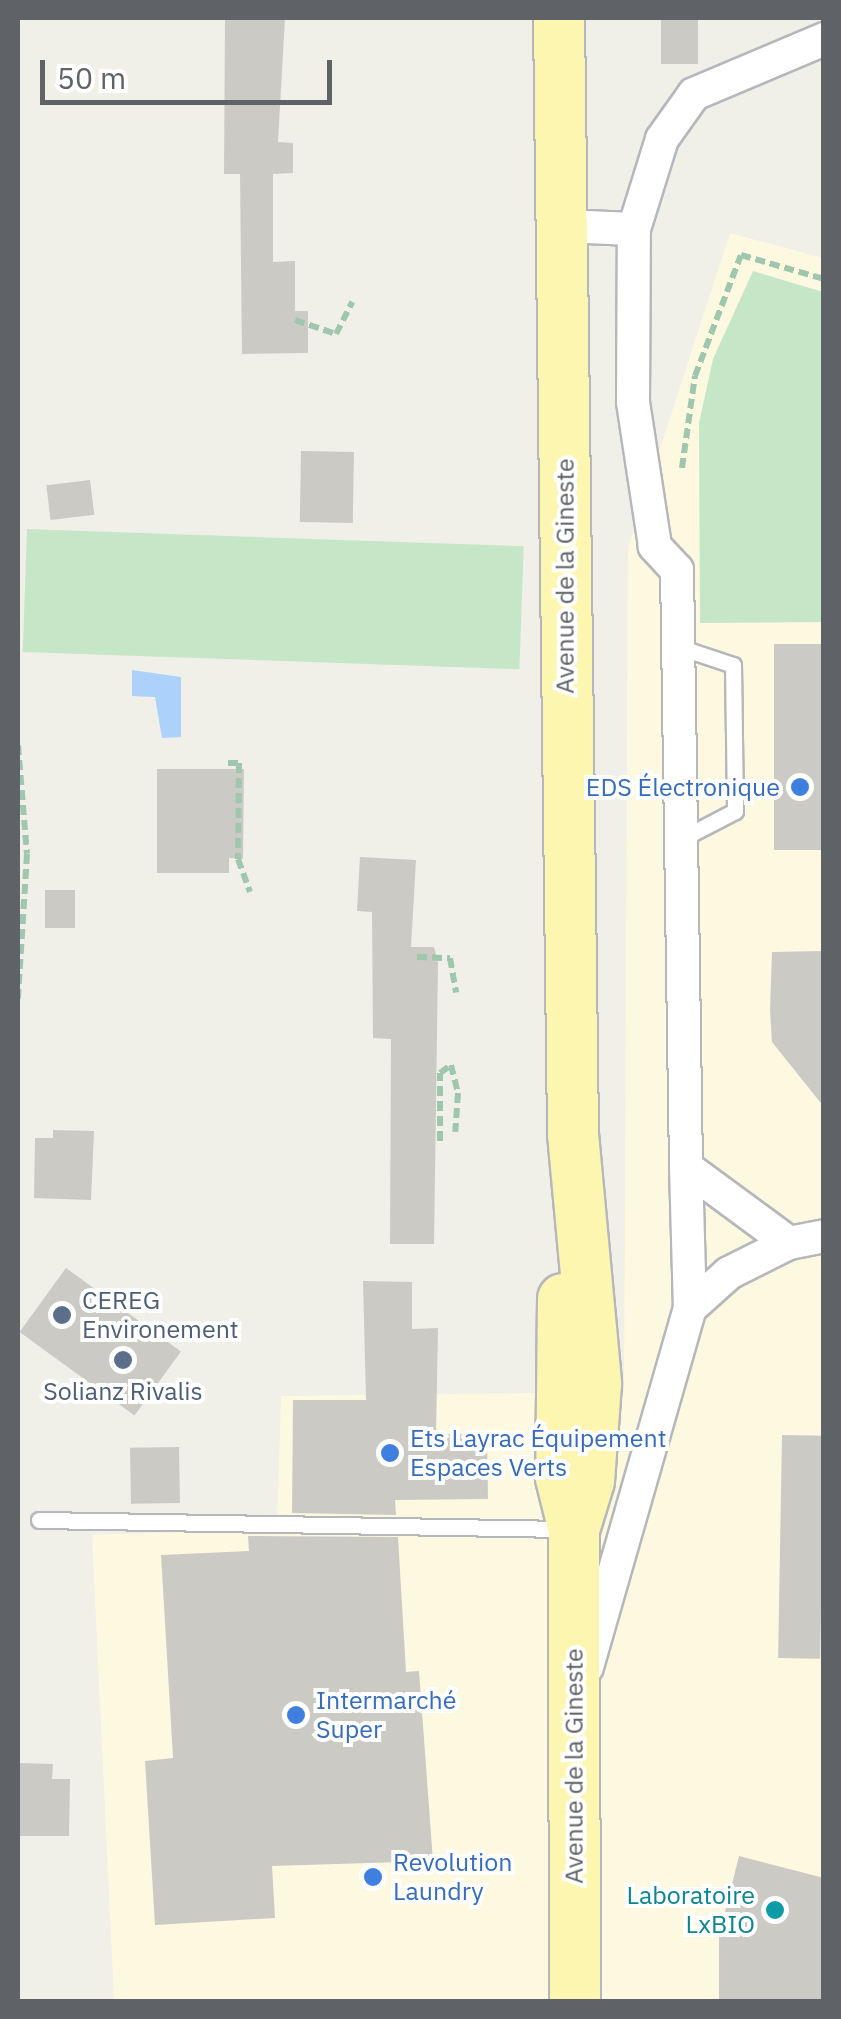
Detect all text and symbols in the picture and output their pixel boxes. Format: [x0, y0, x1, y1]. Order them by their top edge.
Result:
scale bar [45, 40, 338, 102]
text: 50 m [57, 58, 126, 97]
street label: Avenue de la Gineste [550, 458, 580, 694]
place label: EDS Électronique [586, 772, 780, 802]
marker: EDS Électronique [789, 776, 811, 798]
place label: CEREG Environement [82, 1286, 239, 1345]
marker: CEREG Environement [51, 1304, 73, 1326]
marker: Solianz Rivalis [112, 1349, 134, 1371]
place label: Solianz Rivalis [43, 1376, 203, 1406]
place label: Ets Layrac Équipement Espaces Verts [410, 1424, 667, 1483]
marker: Ets Layrac Équipement Espaces Verts [379, 1442, 401, 1464]
street label: Avenue de la Gineste [559, 1648, 589, 1884]
place label: Intermarché Super [316, 1686, 456, 1745]
marker: Intermarché Super [285, 1704, 307, 1726]
place label: Revolution Laundry [393, 1848, 512, 1907]
marker: Revolution Laundry [362, 1866, 384, 1888]
place label: Laboratoire LxBIO [627, 1881, 755, 1940]
marker: Laboratoire LxBIO [764, 1899, 786, 1921]

